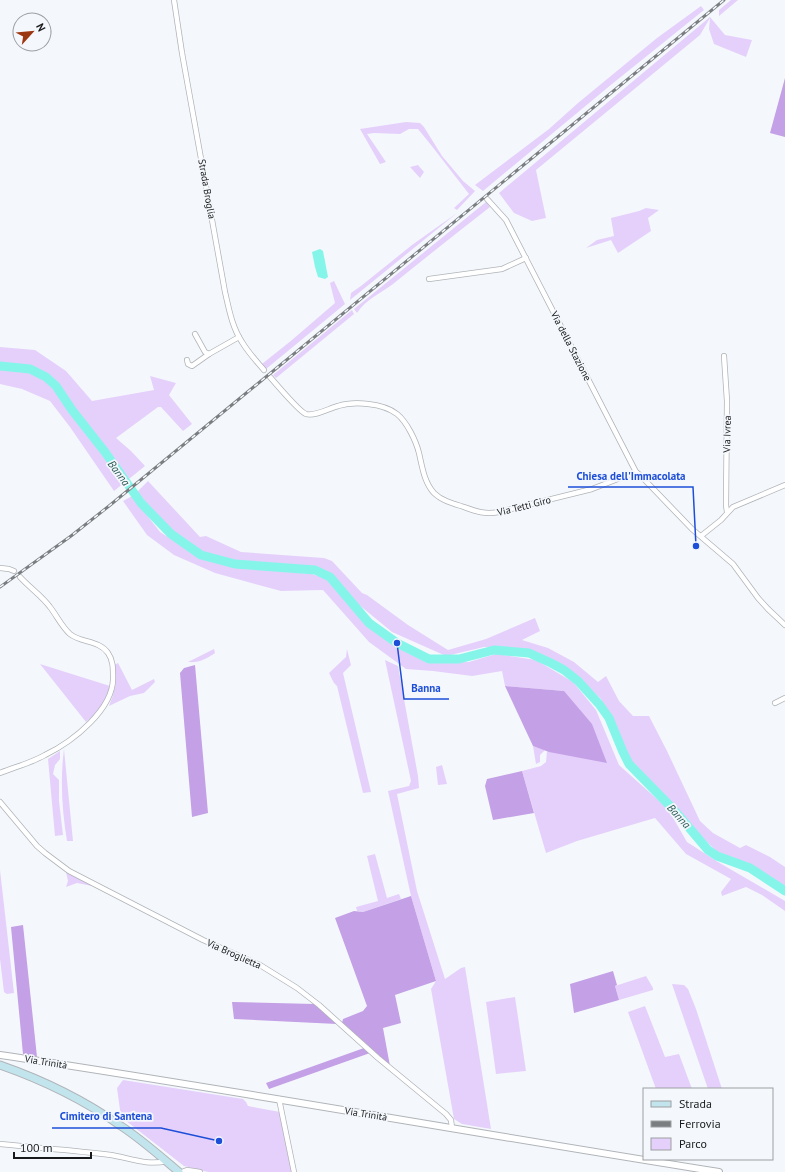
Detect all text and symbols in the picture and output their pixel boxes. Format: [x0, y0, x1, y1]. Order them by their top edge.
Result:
north arrow [12, 12, 52, 52]
text: N [33, 21, 49, 34]
street label: Strada Broglia [195, 158, 219, 220]
street label: Via della Stazione [547, 308, 594, 383]
street label: Via Ivrea [720, 415, 734, 454]
water label: Banna [105, 457, 133, 489]
callout: Chiesa dell'Immacolata [568, 464, 693, 487]
text: Chiesa dell'Immacolata [576, 469, 686, 483]
street label: Via Tetti Giro [495, 493, 552, 519]
callout: Banna [404, 676, 449, 699]
text: Banna [411, 681, 441, 695]
water label: Banna [664, 801, 694, 832]
street label: Via Broglietta [204, 936, 263, 972]
street label: Via Trinità [23, 1052, 68, 1072]
legend [643, 1088, 773, 1160]
text: Strada [679, 1096, 712, 1111]
street label: Via Trinità [343, 1104, 388, 1124]
callout: Cimitero di Santena [52, 1105, 161, 1128]
text: Cimitero di Santena [60, 1109, 152, 1123]
text: Ferrovia [679, 1116, 721, 1131]
scale bar [14, 1134, 91, 1160]
text: Parco [679, 1136, 707, 1151]
text: 100 m [20, 1140, 53, 1155]

